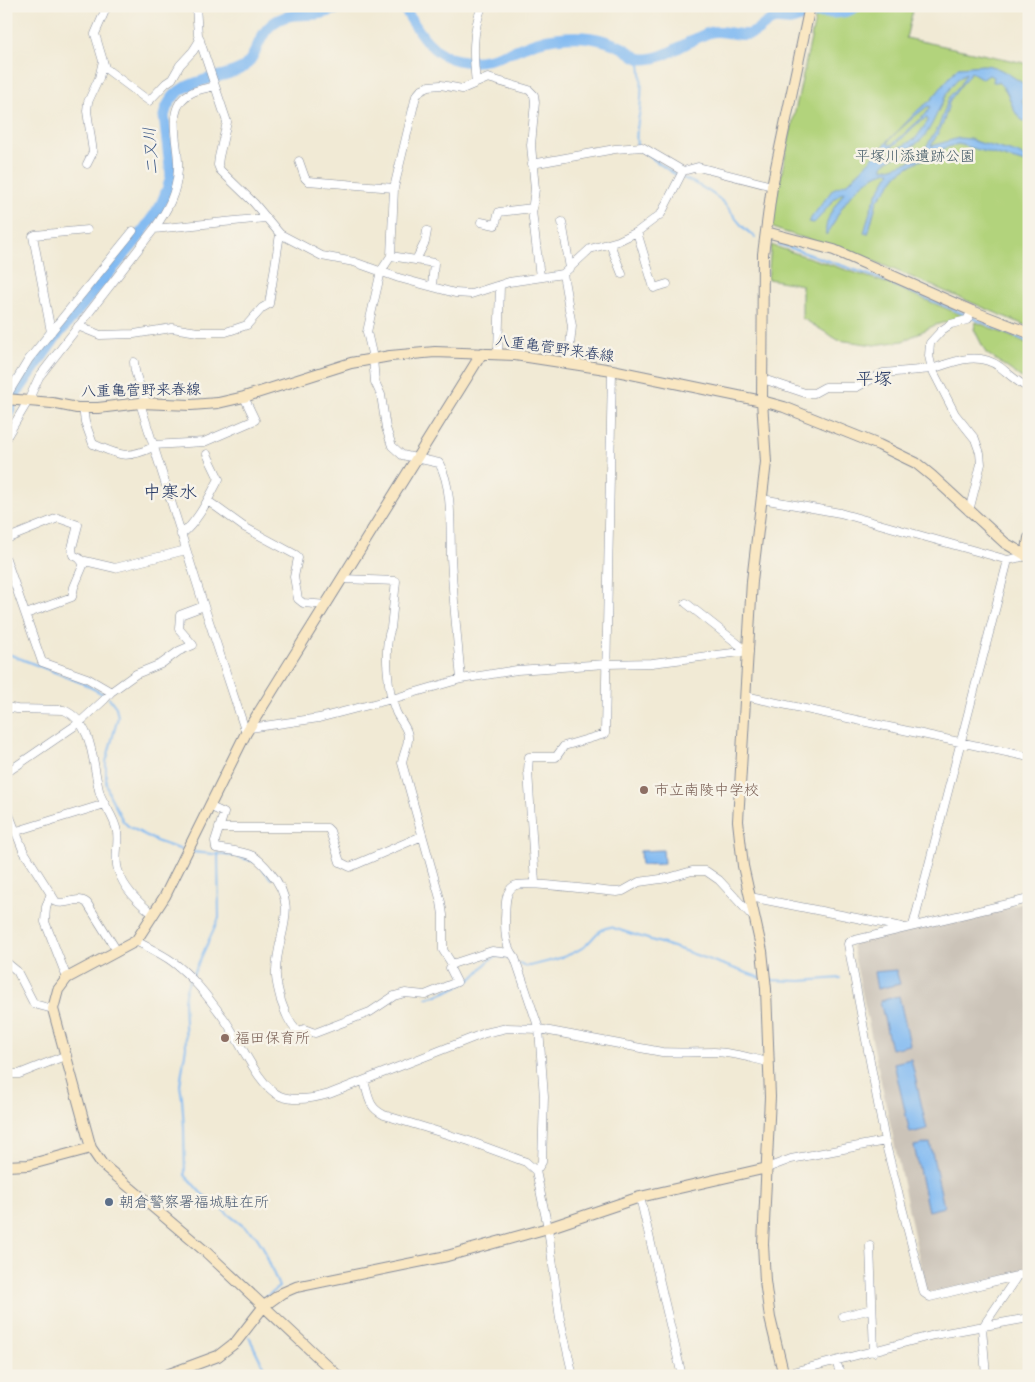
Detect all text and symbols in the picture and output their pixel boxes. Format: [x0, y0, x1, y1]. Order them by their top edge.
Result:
water label: 二又川 [137, 126, 163, 176]
park label: 平塚川添遺跡公園 [855, 145, 975, 166]
street label: 八重亀菅野来春線 [494, 329, 616, 366]
district label: 平塚 [856, 366, 892, 391]
street label: 八重亀菅野来春線 [81, 378, 201, 401]
district label: 中寒水 [143, 479, 197, 504]
place label: 市立南陵中学校 [654, 779, 759, 800]
marker: 市立南陵中学校 [638, 784, 650, 796]
place label: 福田保育所 [235, 1027, 310, 1048]
marker: 福田保育所 [219, 1032, 231, 1044]
place label: 朝倉警察署福城駐在所 [119, 1191, 269, 1212]
marker: 朝倉警察署福城駐在所 [103, 1196, 115, 1208]

